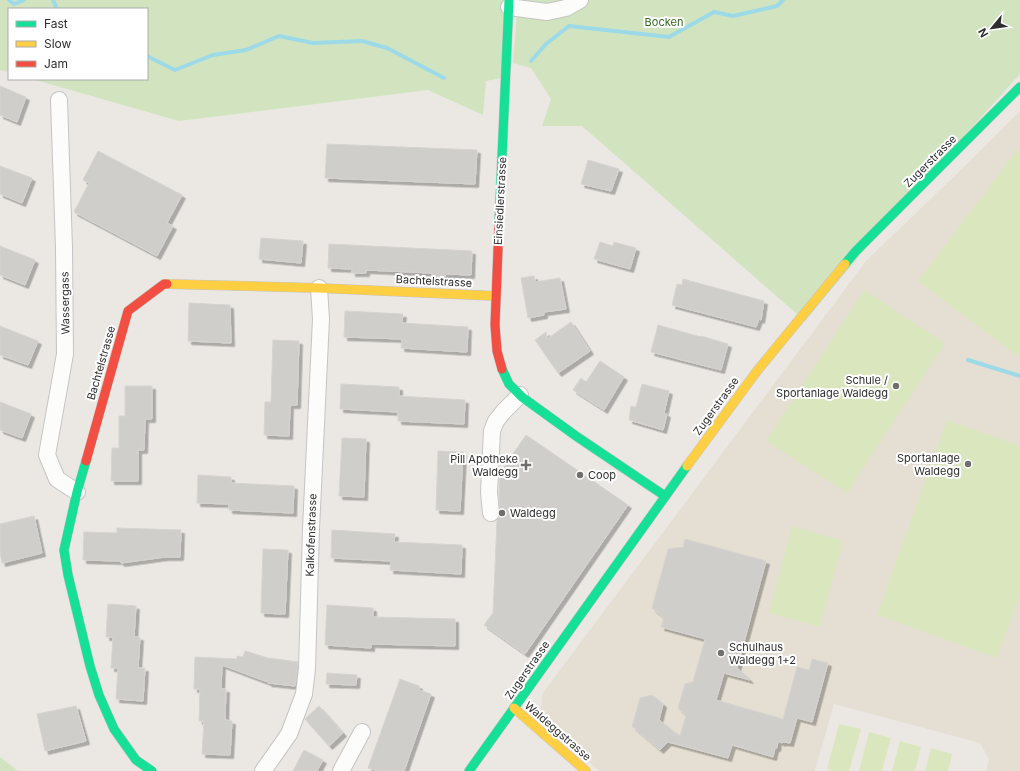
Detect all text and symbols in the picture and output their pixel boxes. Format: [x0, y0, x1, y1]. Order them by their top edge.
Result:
legend [8, 8, 148, 80]
north arrow [972, 8, 1012, 48]
park label: Bocken [645, 15, 683, 29]
text: Fast [44, 16, 68, 31]
text: N [975, 26, 991, 40]
text: Slow [44, 36, 72, 51]
text: Jam [44, 56, 68, 71]
street label: Zugerstrasse [901, 132, 959, 190]
street label: Einsiedlerstrasse [491, 157, 509, 245]
street label: Wassergass [57, 271, 73, 335]
street label: Bachtelstrasse [395, 272, 473, 290]
street label: Bachtelstrasse [84, 324, 118, 402]
place label: Schule / Sportanlage Waldegg [776, 373, 888, 400]
street label: Zugerstrasse [690, 374, 742, 438]
marker: Schule / Sportanlage Waldegg [891, 381, 901, 391]
place label: Sportanlage Waldegg [897, 451, 960, 478]
place label: Pill Apotheke Waldegg [450, 452, 518, 479]
marker: Sportanlage Waldegg [963, 459, 973, 469]
marker: Pill Apotheke Waldegg [521, 460, 531, 470]
place label: Coop [588, 468, 616, 482]
marker: Coop [575, 470, 585, 480]
street label: Kalkofenstrasse [303, 493, 319, 577]
place label: Waldegg [510, 506, 556, 520]
marker: Waldegg [497, 508, 507, 518]
street label: Zugerstrasse [502, 638, 552, 702]
place label: Schulhaus Waldegg 1+2 [729, 640, 796, 667]
marker: Schulhaus Waldegg 1+2 [716, 648, 726, 658]
street label: Waldeggstrasse [522, 698, 594, 764]

